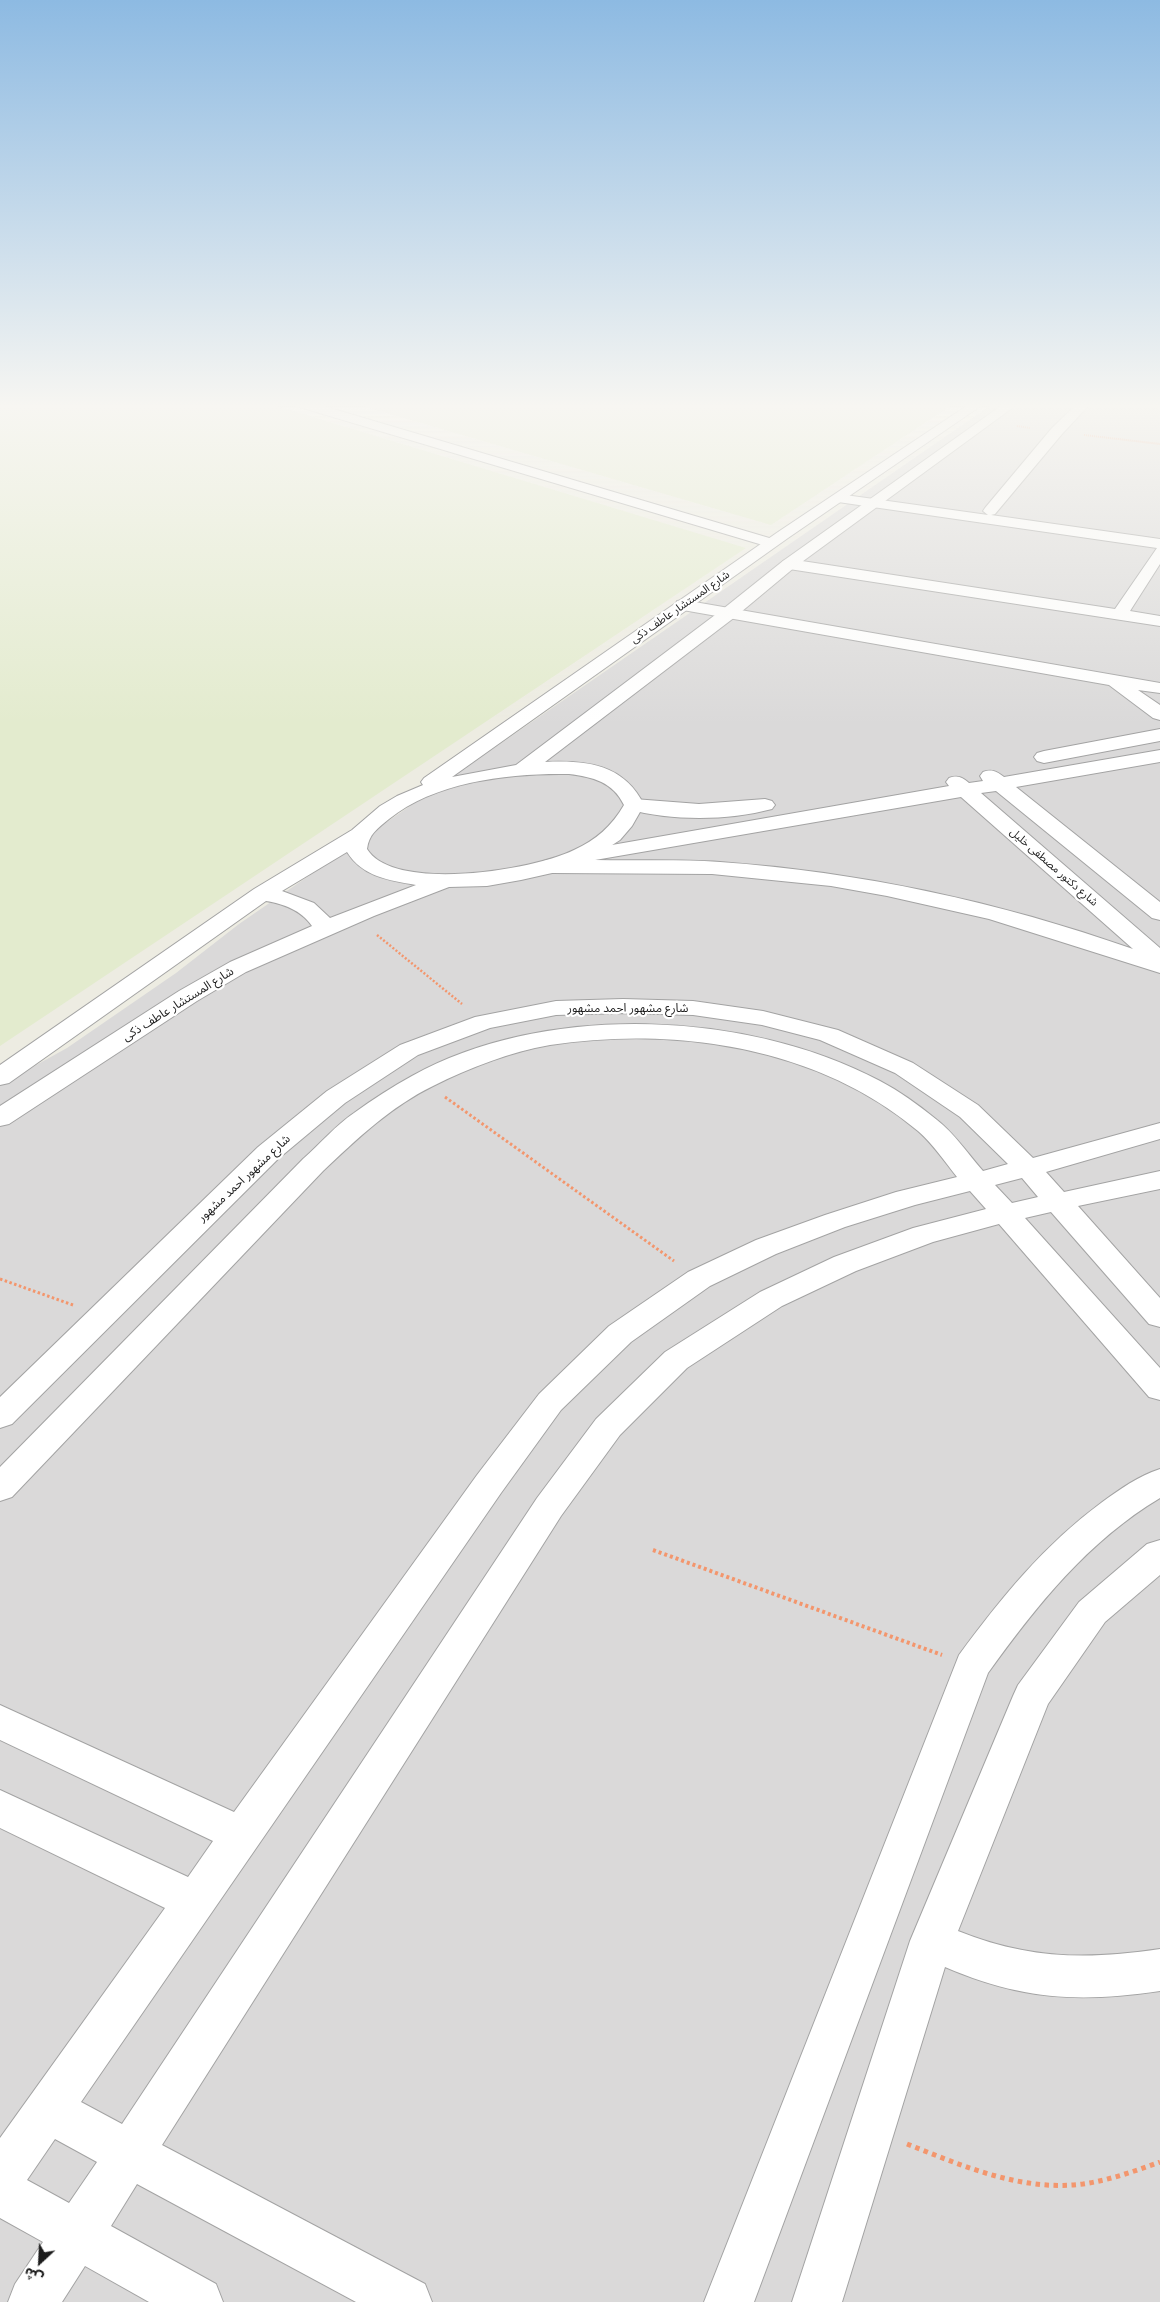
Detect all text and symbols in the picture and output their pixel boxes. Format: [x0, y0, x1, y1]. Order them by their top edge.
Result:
street label: شارع المستشار عاطف ذكى [628, 568, 732, 646]
street label: شارع دكتور مصطفى خليل [1007, 825, 1101, 909]
street label: شارع المستشار عاطف ذكى [120, 964, 236, 1044]
street label: شارع مشهور احمد مشهور [568, 1001, 688, 1015]
street label: شارع مشهور احمد مشهور [195, 1131, 293, 1225]
north arrow [15, 2237, 65, 2287]
text: ش [21, 2264, 46, 2288]

